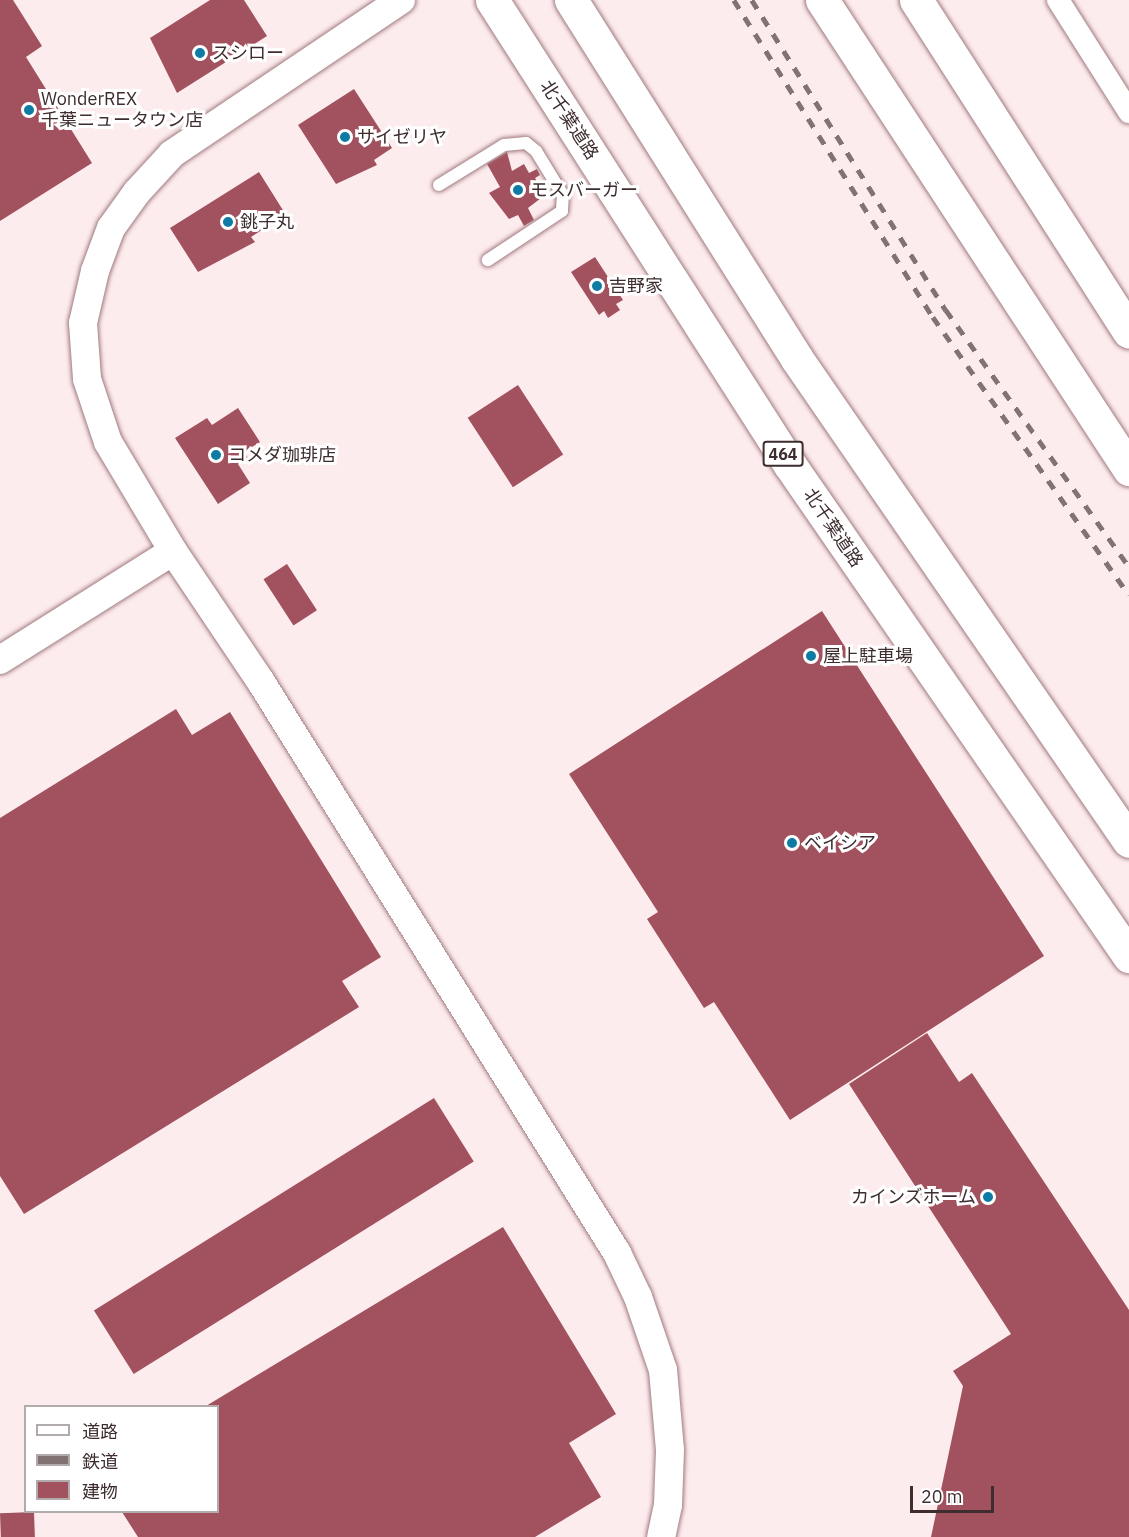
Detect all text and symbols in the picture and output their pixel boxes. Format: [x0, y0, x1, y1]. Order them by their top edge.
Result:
place label: スシロー [212, 42, 284, 64]
marker: スシロー [193, 46, 207, 60]
street label: 北千葉道路 [535, 76, 603, 164]
place label: WonderREX 千葉ニュータウン店 [41, 89, 203, 132]
marker: WonderREX 千葉ニュータウン店 [22, 103, 36, 117]
place label: サイゼリヤ [357, 126, 447, 148]
marker: サイゼリヤ [338, 130, 352, 144]
place label: モスバーガー [530, 179, 638, 201]
marker: モスバーガー [511, 183, 525, 197]
place label: 銚子丸 [240, 211, 294, 233]
marker: 銚子丸 [221, 215, 235, 229]
place label: 吉野家 [609, 275, 663, 297]
marker: 吉野家 [590, 279, 604, 293]
road number: 464 [762, 441, 804, 467]
place label: コメダ珈琲店 [228, 444, 336, 466]
marker: コメダ珈琲店 [209, 448, 223, 462]
street label: 北千葉道路 [799, 485, 867, 571]
place label: 屋上駐車場 [823, 645, 913, 667]
marker: 屋上駐車場 [804, 649, 818, 663]
place label: ベイシア [804, 832, 876, 854]
marker: ベイシア [785, 836, 799, 850]
place label: カインズホーム [850, 1186, 976, 1208]
marker: カインズホーム [981, 1190, 995, 1204]
legend [24, 1405, 219, 1513]
text: 道路 [82, 1420, 118, 1443]
text: 鉄道 [82, 1450, 118, 1473]
scale bar [913, 1474, 997, 1512]
text: 建物 [82, 1480, 118, 1503]
text: 20 m [921, 1485, 963, 1508]

